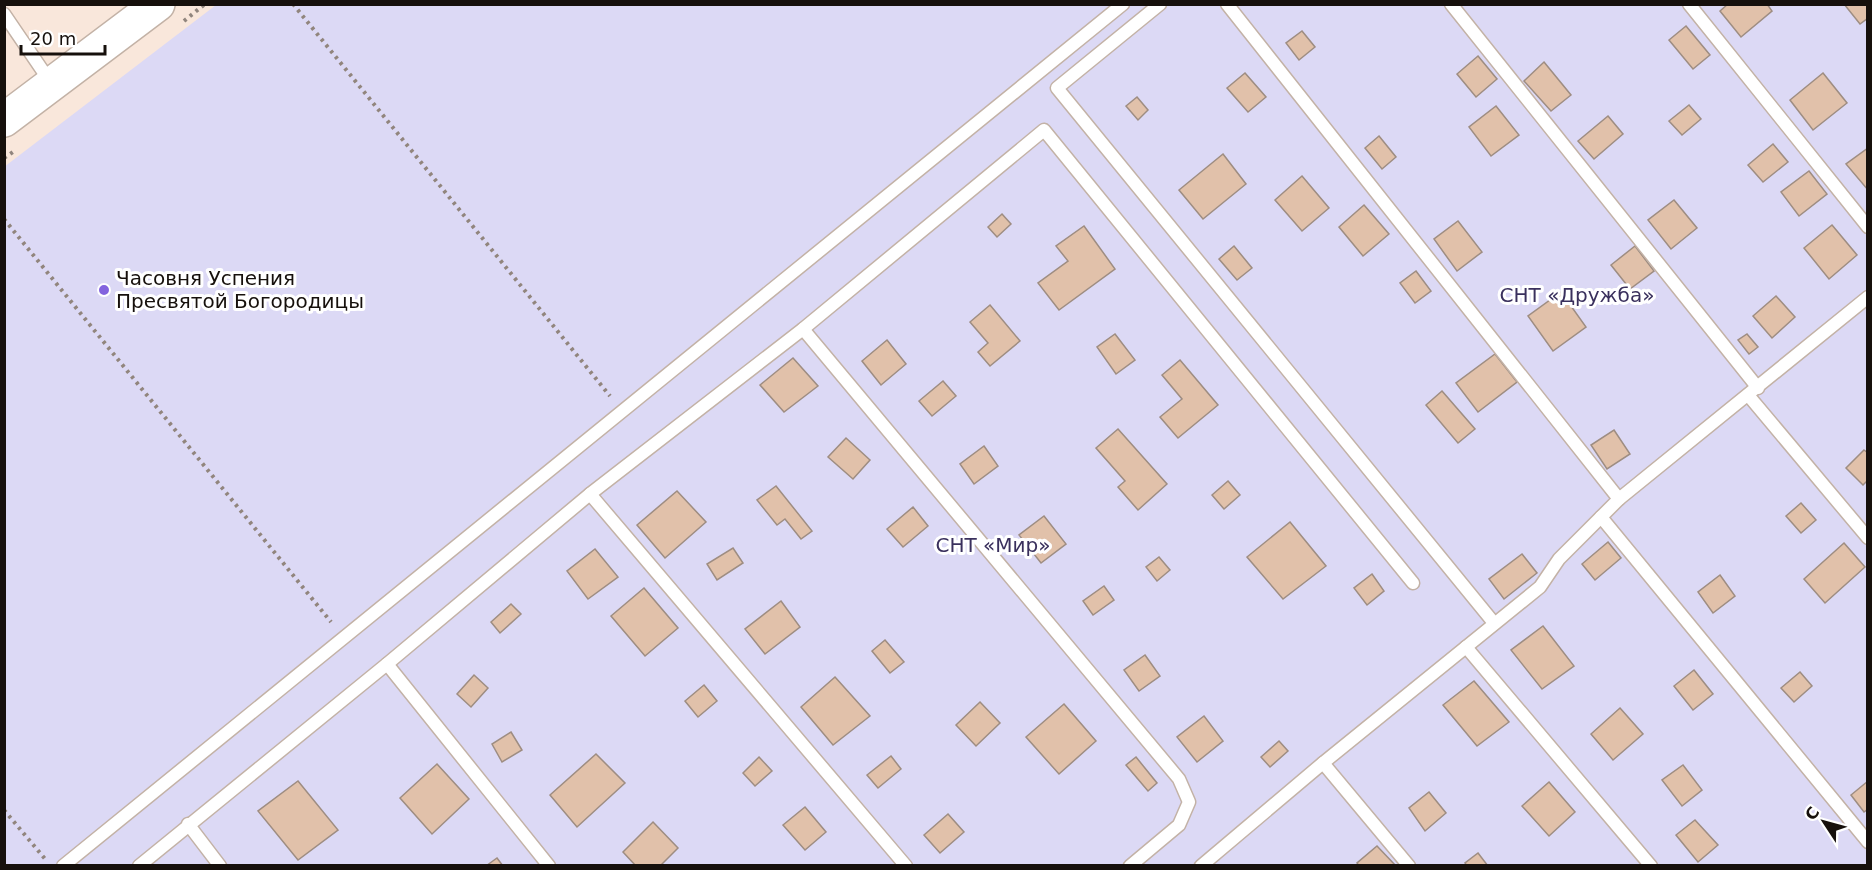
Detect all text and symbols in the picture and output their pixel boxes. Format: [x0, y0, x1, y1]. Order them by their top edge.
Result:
scale bar [21, 18, 105, 56]
text: 20 m [30, 28, 76, 49]
place label: Часовня Успения Пресвятой Богородицы [116, 266, 364, 313]
marker: Часовня Успения Пресвятой Богородицы [97, 283, 111, 297]
park label: СНТ «Дружба» [1500, 283, 1654, 307]
park label: СНТ «Мир» [936, 533, 1051, 557]
north arrow [1794, 792, 1854, 852]
text: С [1801, 803, 1823, 824]

